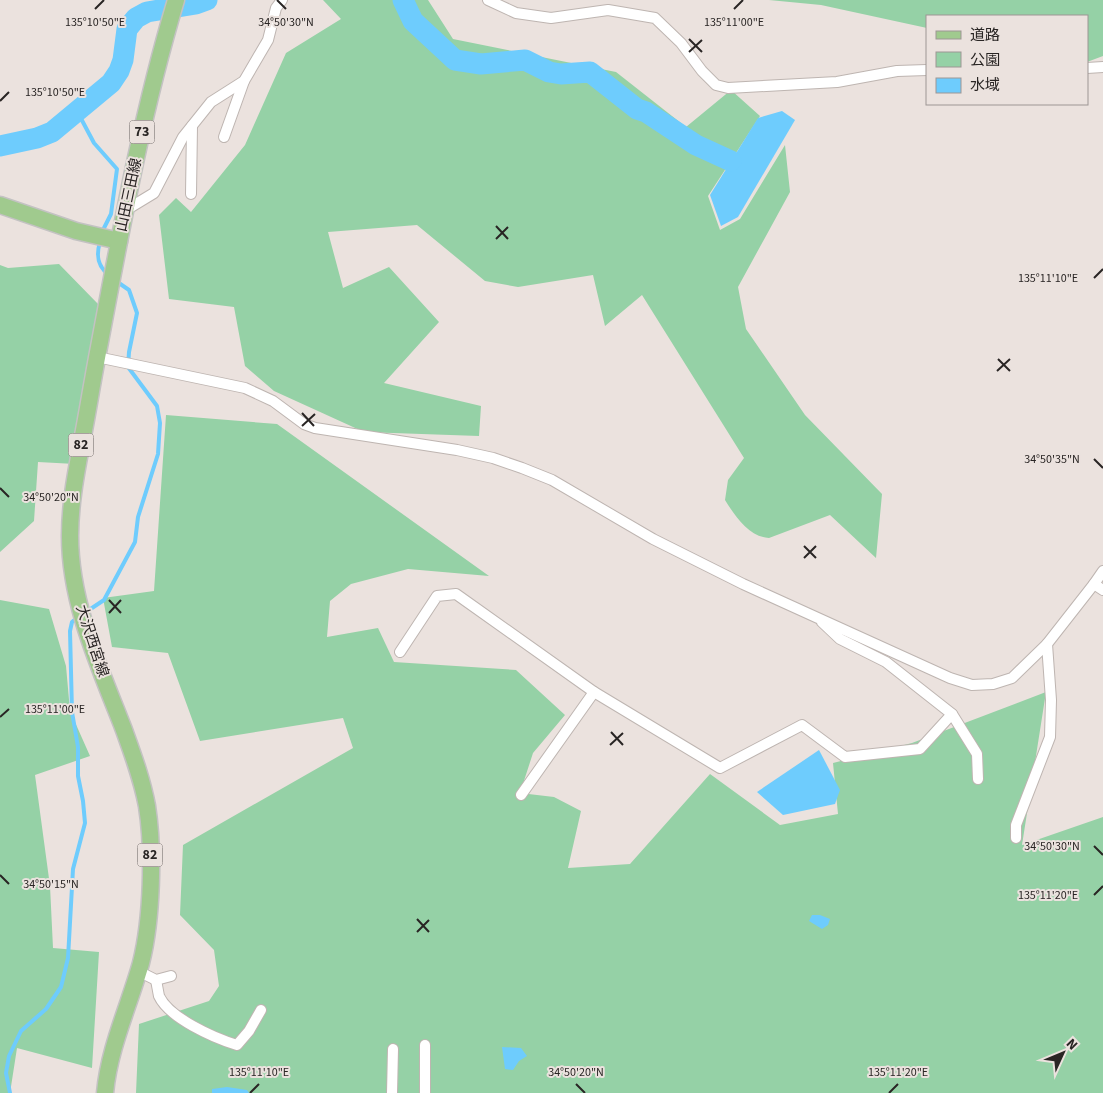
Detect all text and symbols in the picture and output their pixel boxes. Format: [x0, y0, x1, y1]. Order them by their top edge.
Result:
text: 135°10'50"E [65, 14, 125, 31]
text: 34°50'30"N [258, 14, 314, 31]
text: 135°11'00"E [704, 14, 764, 31]
legend [926, 15, 1088, 105]
text: 道路 [970, 25, 1000, 46]
text: 公園 [970, 50, 1000, 71]
text: 水域 [970, 75, 1000, 96]
text: 135°10'50"E [25, 84, 85, 101]
road number: 73 [130, 120, 154, 144]
street label: 山田三田線 [111, 156, 147, 234]
text: 135°11'10"E [1018, 270, 1078, 287]
road number: 82 [68, 434, 94, 456]
text: 34°50'35"N [1024, 451, 1080, 468]
text: 34°50'20"N [23, 489, 79, 506]
street label: 大沢西宮線 [70, 602, 114, 680]
text: 135°11'00"E [25, 701, 85, 718]
text: 34°50'30"N [1024, 838, 1080, 855]
road number: 82 [138, 844, 162, 866]
text: 34°50'15"N [23, 876, 79, 893]
text: 135°11'20"E [1018, 887, 1078, 904]
north arrow [1038, 1028, 1088, 1078]
text: N [1061, 1034, 1082, 1055]
text: 135°11'10"E [229, 1064, 289, 1081]
text: 34°50'20"N [548, 1064, 604, 1081]
text: 135°11'20"E [868, 1064, 928, 1081]

